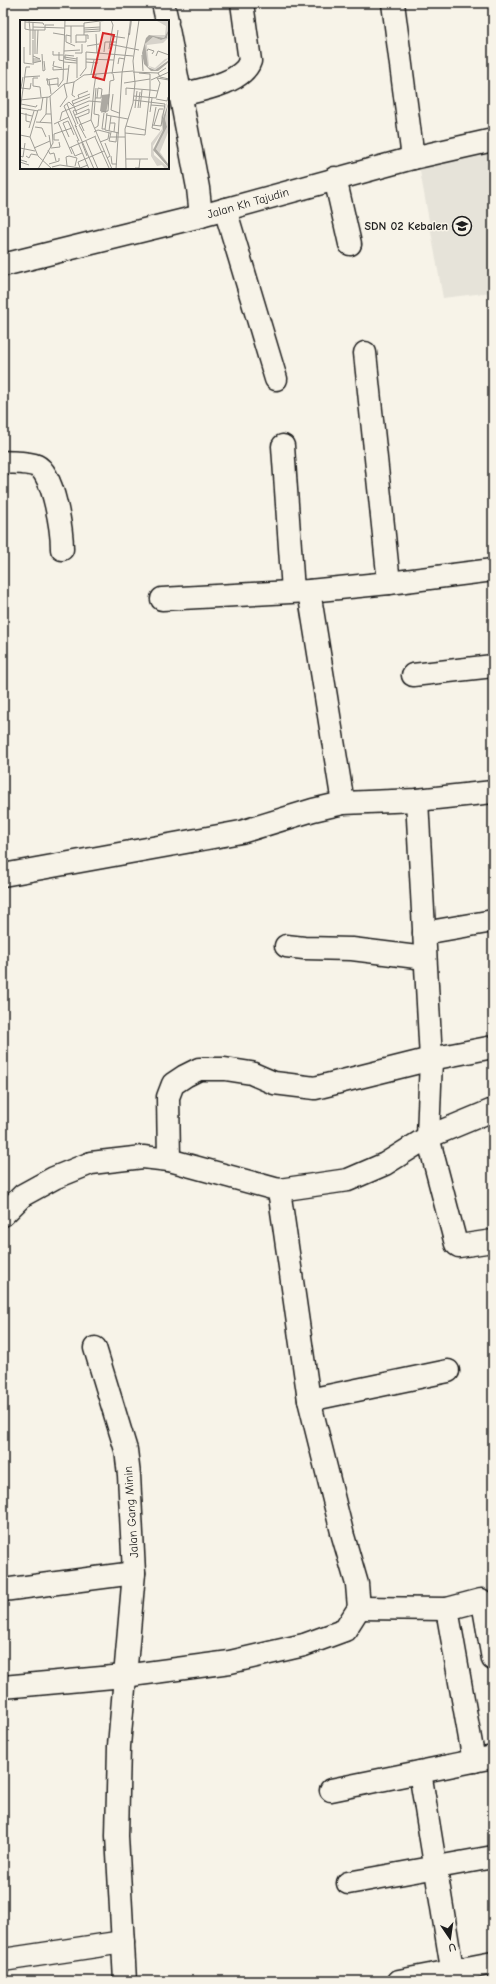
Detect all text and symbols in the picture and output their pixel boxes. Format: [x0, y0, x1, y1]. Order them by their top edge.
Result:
inset map [20, 20, 169, 169]
street label: Jalan Kh Tajudin [206, 185, 290, 221]
school or university icon: SDN 02 Kebalen [451, 215, 473, 237]
place label: SDN 02 Kebalen [364, 219, 448, 233]
street label: Jalan Gang Minin [121, 1466, 141, 1558]
north arrow [430, 1918, 470, 1958]
text: U [447, 1940, 457, 1954]

